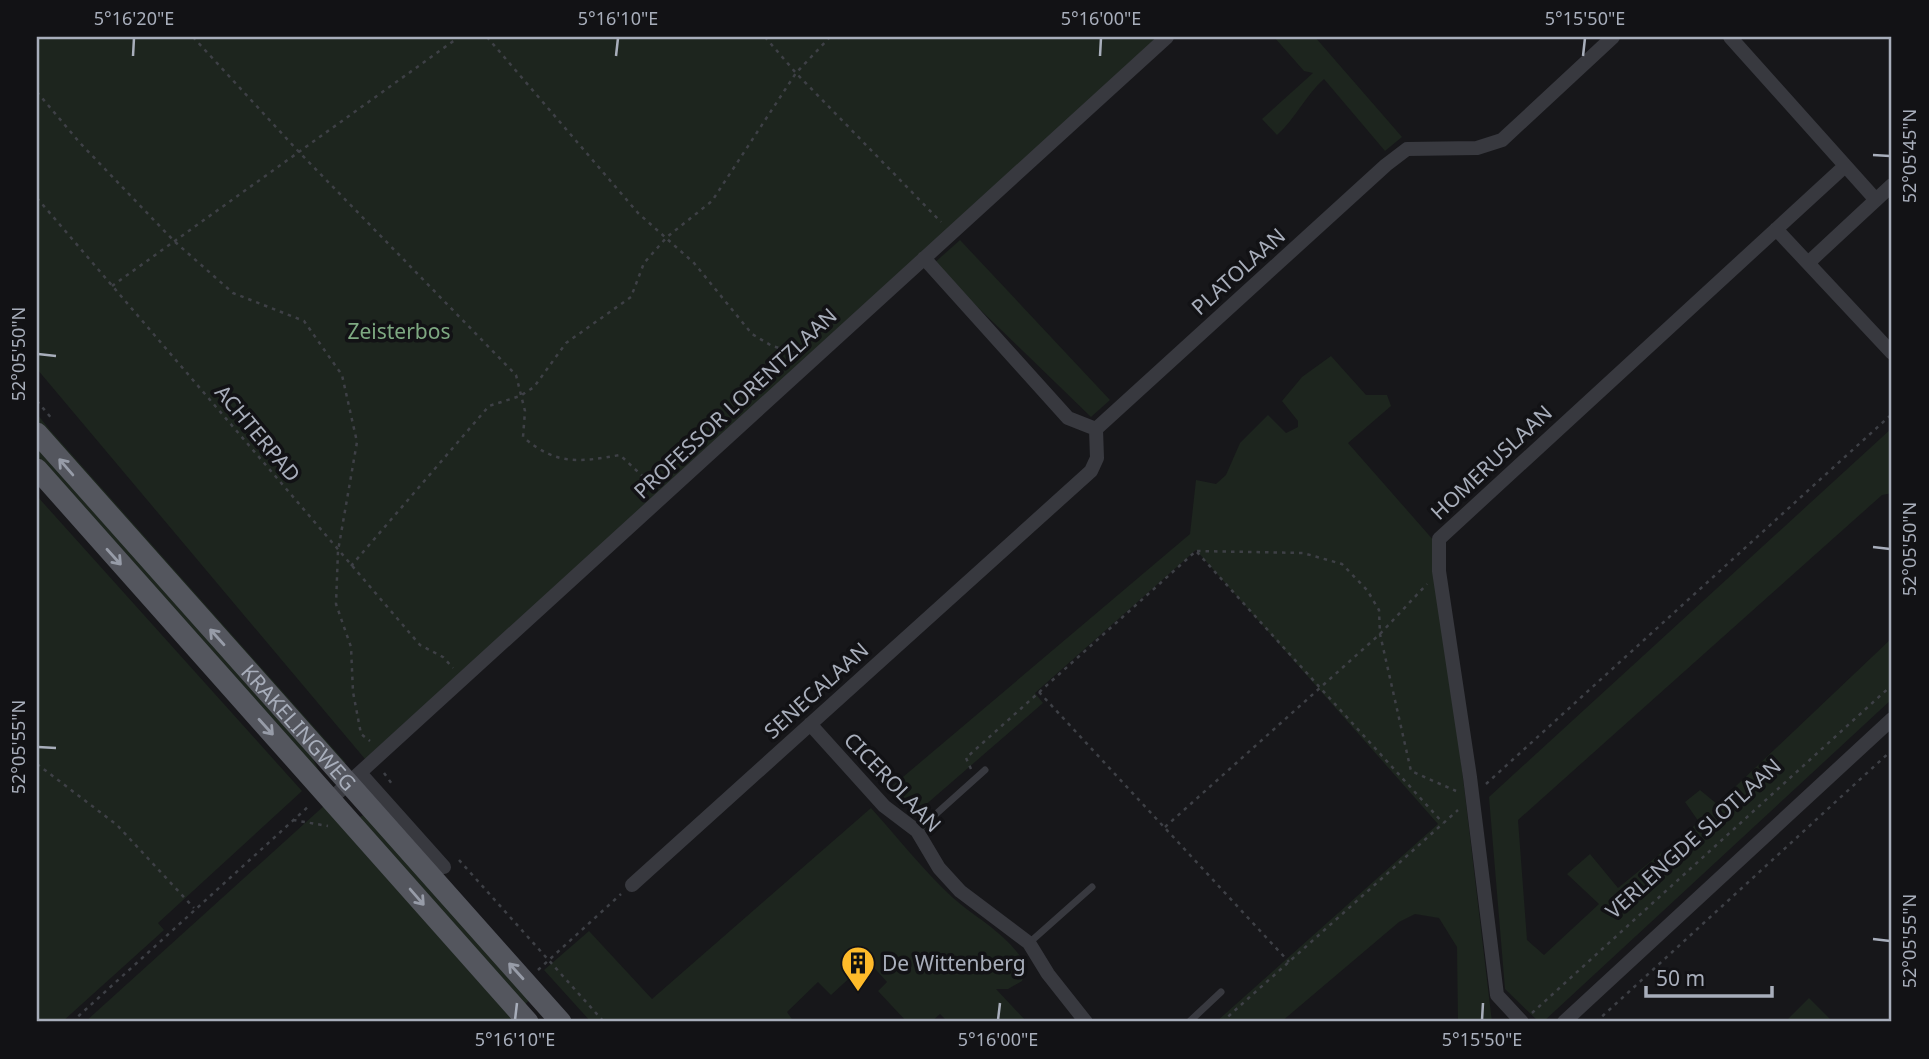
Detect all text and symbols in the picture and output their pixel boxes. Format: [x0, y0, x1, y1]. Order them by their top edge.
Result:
text: 5°16'20"E [94, 6, 174, 30]
text: 5°16'10"E [578, 6, 658, 30]
text: 5°16'00"E [1061, 6, 1141, 30]
text: 5°15'50"E [1545, 6, 1625, 30]
text: 52°05'45"N [1897, 109, 1921, 203]
street label: PLATOLAAN [1185, 221, 1291, 321]
street label: PROFESSOR LORENTZLAAN [627, 301, 843, 505]
text: 52°05'50"N [6, 307, 30, 401]
park label: Zeisterbos [347, 317, 451, 345]
street label: ACHTERPAD [209, 379, 307, 487]
street label: HOMERUSLAAN [1424, 398, 1558, 526]
one-way arrow [58, 458, 74, 476]
text: 52°05'50"N [1897, 502, 1921, 596]
one-way arrow [106, 548, 122, 566]
one-way arrow [210, 629, 226, 647]
street label: SENECALAAN [758, 636, 874, 744]
street label: KRAKELINGWEG [235, 658, 363, 796]
text: 52°05'55"N [6, 700, 30, 794]
one-way arrow [258, 718, 274, 736]
street label: CICEROLAAN [838, 726, 948, 838]
street label: VERLENGDE SLOTLAAN [1599, 752, 1787, 924]
one-way arrow [409, 888, 425, 906]
text: 52°05'55"N [1897, 894, 1921, 988]
building icon: De Wittenberg [839, 944, 877, 993]
place label: De Wittenberg [882, 949, 1026, 977]
scale bar [1646, 954, 1772, 998]
one-way arrow [508, 962, 524, 980]
text: 50 m [1656, 964, 1705, 992]
text: 5°16'10"E [475, 1027, 555, 1051]
text: 5°16'00"E [958, 1027, 1038, 1051]
text: 5°15'50"E [1442, 1027, 1522, 1051]

